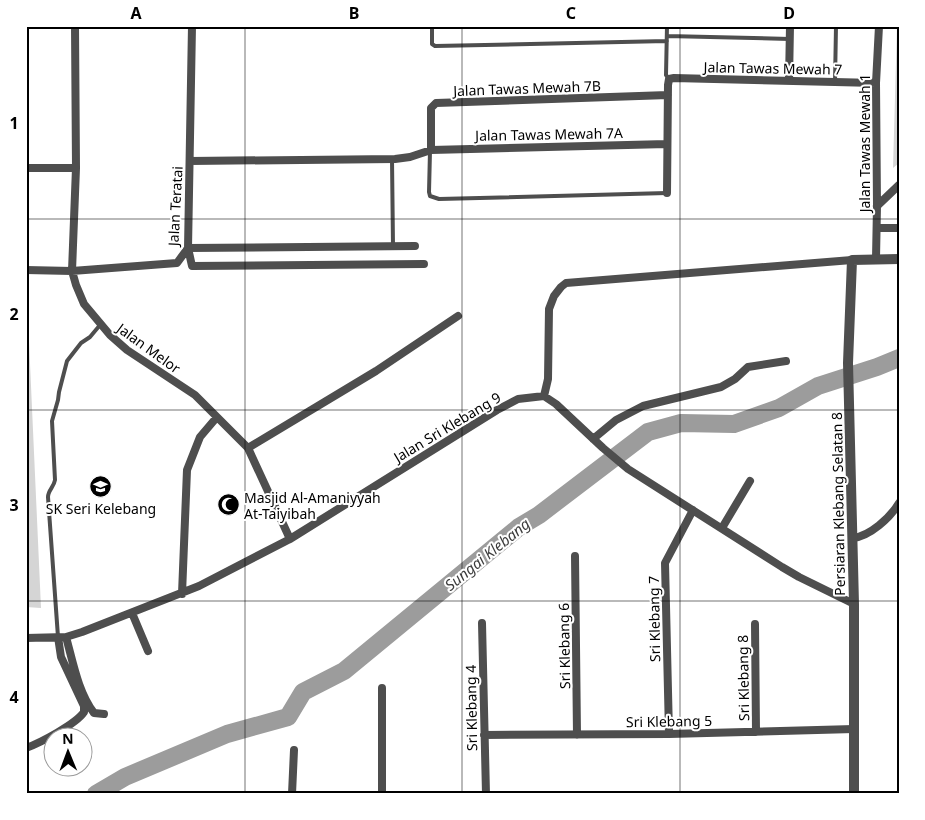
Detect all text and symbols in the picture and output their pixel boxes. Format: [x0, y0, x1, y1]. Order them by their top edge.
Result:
text: A [130, 2, 142, 24]
text: B [349, 2, 359, 24]
text: C [566, 2, 576, 24]
text: D [783, 2, 795, 24]
street label: Jalan Tawas Mewah 7 [702, 57, 842, 79]
street label: Jalan Tawas Mewah 1 [855, 74, 874, 214]
street label: Jalan Tawas Mewah 7B [451, 76, 601, 100]
text: 1 [9, 112, 19, 134]
street label: Jalan Tawas Mewah 7A [473, 123, 623, 145]
street label: Jalan Teratai [163, 166, 187, 248]
text: 2 [9, 303, 19, 325]
street label: Jalan Melor [112, 317, 185, 378]
street label: Jalan Sri Klebang 9 [388, 388, 504, 468]
street label: Persiaran Klebang Selatan 8 [827, 412, 849, 596]
school or university icon: SK Seri Kelebang [89, 474, 113, 498]
place label: Masjid Al-Amaniyyah At-Taiyibah [244, 488, 381, 523]
mosque icon: Masjid Al-Amaniyyah At-Taiyibah [216, 493, 240, 517]
text: 3 [9, 494, 19, 516]
place label: SK Seri Kelebang [46, 499, 156, 518]
water label: Sungai Klebang [440, 513, 534, 595]
street label: Sri Klebang 7 [644, 576, 664, 662]
street label: Sri Klebang 6 [554, 603, 574, 689]
street label: Sri Klebang 8 [733, 635, 753, 721]
street label: Sri Klebang 4 [461, 665, 481, 751]
text: 4 [9, 686, 19, 708]
street label: Sri Klebang 5 [626, 711, 712, 731]
north arrow [42, 728, 92, 778]
text: N [62, 729, 74, 748]

